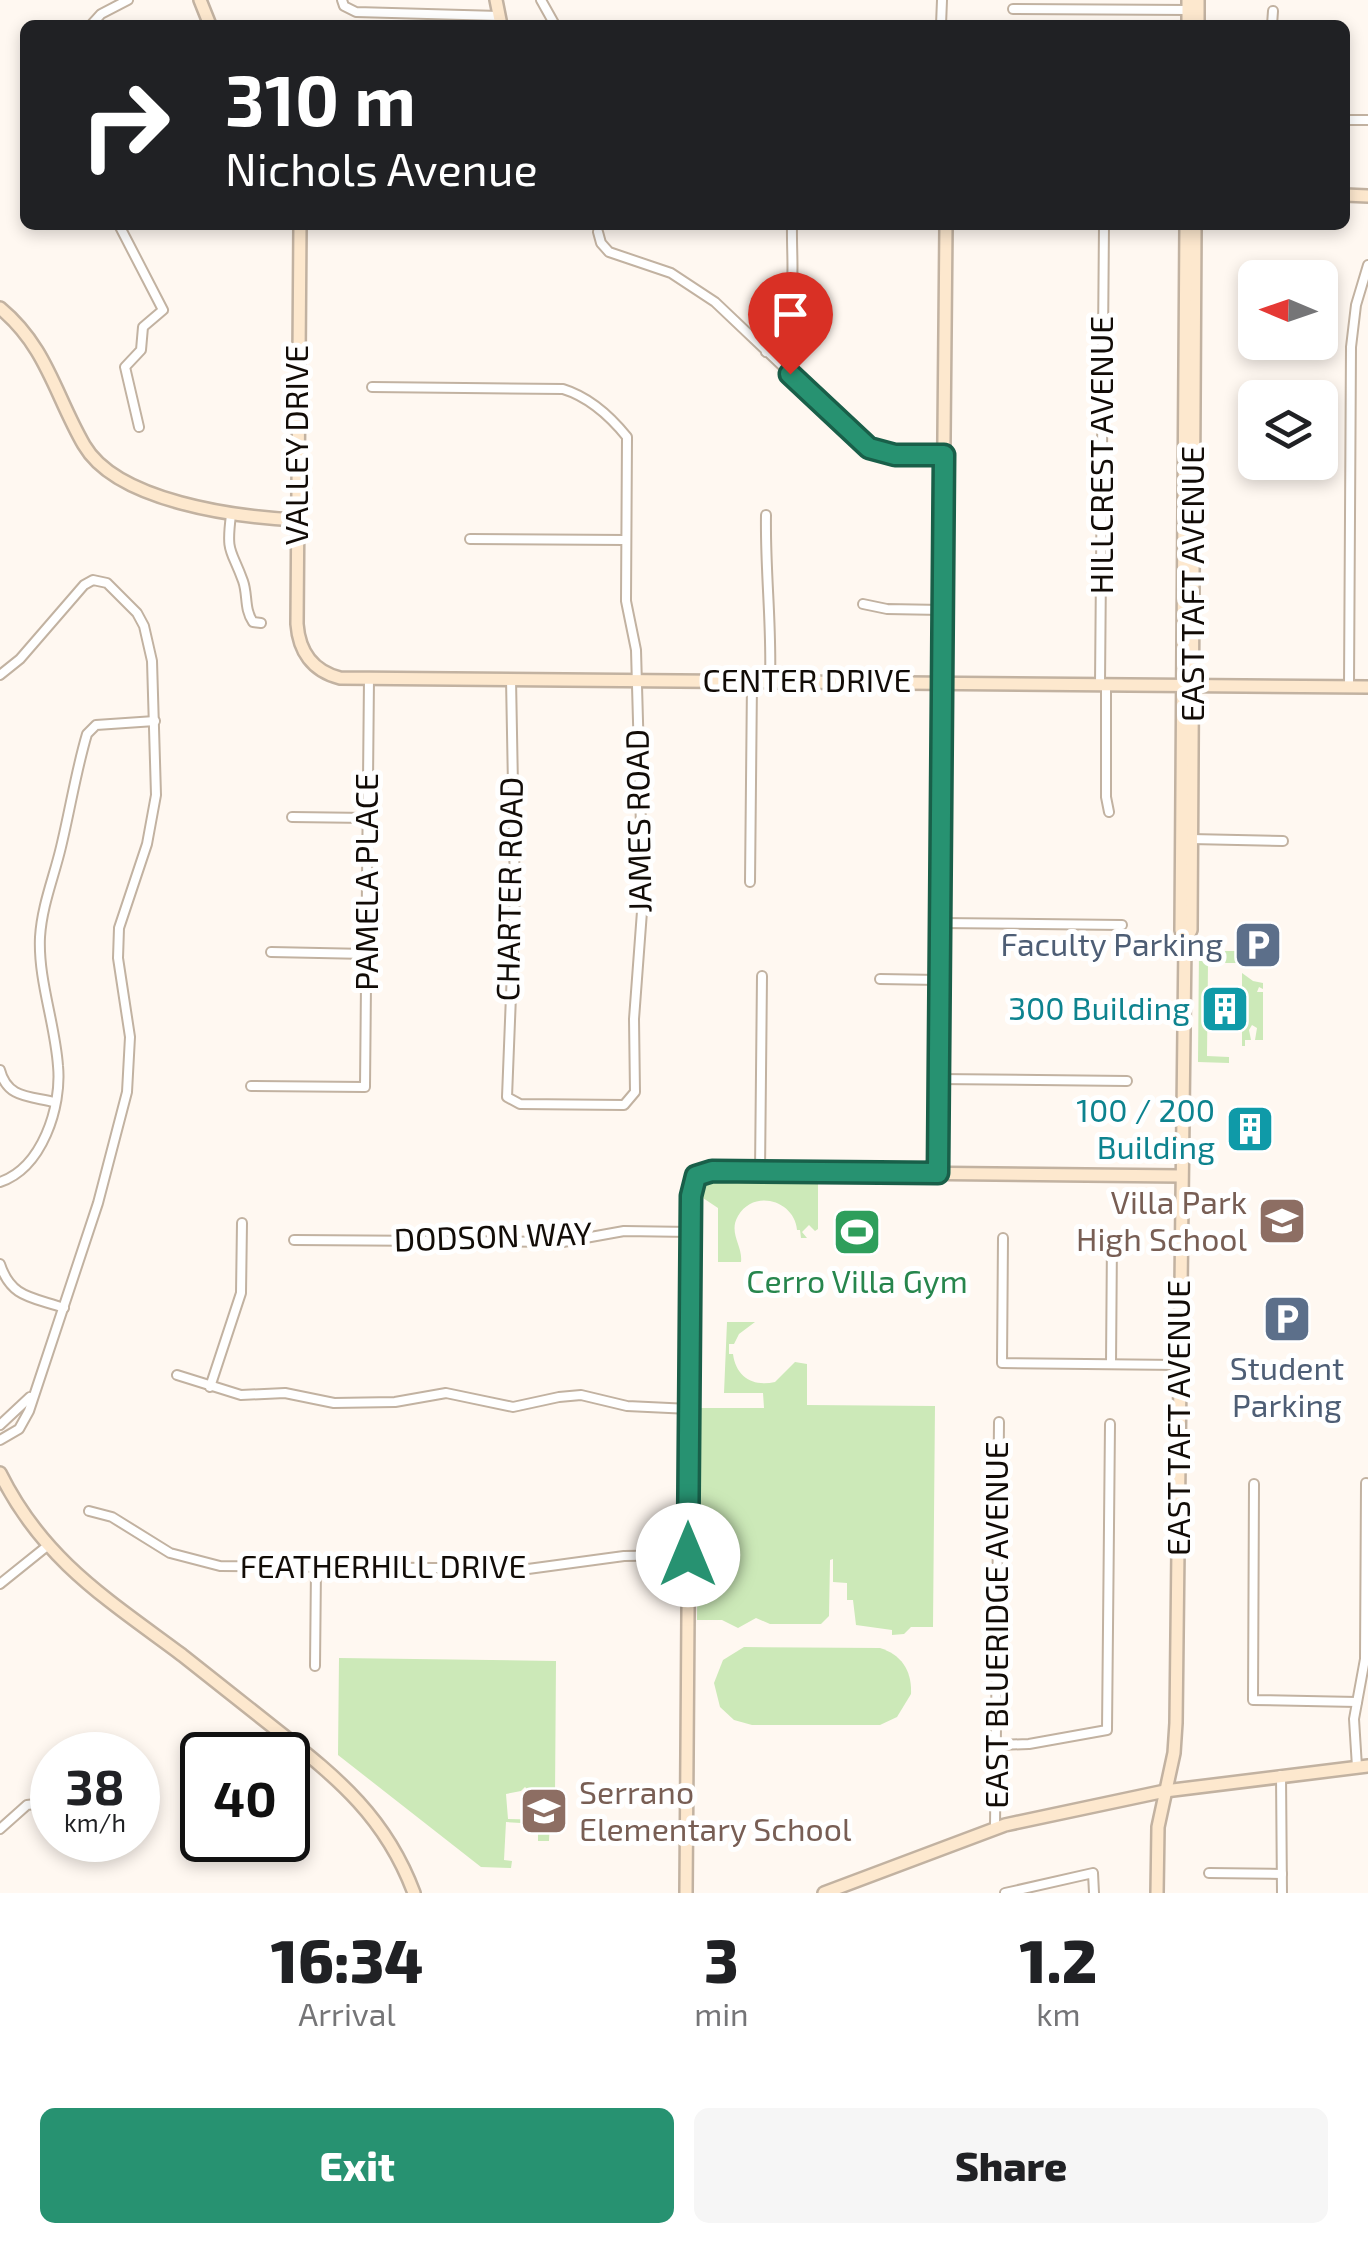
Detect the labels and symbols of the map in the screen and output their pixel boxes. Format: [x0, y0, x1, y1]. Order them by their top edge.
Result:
north arrow [1238, 260, 1338, 360]
pin [748, 272, 833, 375]
street label: HILLCREST AVENUE [1081, 316, 1119, 594]
street label: VALLEY DRIVE [276, 345, 314, 545]
street label: EAST TAFT AVENUE [1172, 446, 1210, 722]
street label: CENTER DRIVE [703, 660, 911, 698]
street label: JAMES ROAD [616, 729, 658, 913]
street label: PAMELA PLACE [346, 773, 384, 991]
street label: CHARTER ROAD [487, 776, 529, 1002]
parking icon: Faculty Parking [1232, 919, 1284, 971]
place label: Faculty Parking [1000, 924, 1223, 962]
building icon: 300 Building [1199, 983, 1251, 1035]
place label: 300 Building [1008, 988, 1190, 1026]
place label: 100 / 200 Building [1076, 1090, 1215, 1165]
building icon: 100 / 200 Building [1224, 1103, 1276, 1155]
place label: Villa Park High School [1076, 1182, 1247, 1257]
school or university icon: Villa Park High School [1256, 1195, 1308, 1247]
sports icon: Cerro Villa Gym [831, 1206, 883, 1258]
street label: DODSON WAY [393, 1213, 593, 1257]
place label: Cerro Villa Gym [746, 1261, 968, 1299]
street label: EAST TAFT AVENUE [1158, 1280, 1196, 1556]
parking icon: Student Parking [1261, 1293, 1313, 1345]
place label: Student Parking [1230, 1348, 1344, 1423]
street label: EAST BLUERIDGE AVENUE [976, 1441, 1014, 1809]
position arrow [636, 1503, 740, 1607]
street label: FEATHERHILL DRIVE [240, 1546, 526, 1584]
speed limit sign: 40 [180, 1732, 310, 1862]
place label: Serrano Elementary School [579, 1772, 852, 1847]
school or university icon: Serrano Elementary School [518, 1785, 570, 1837]

